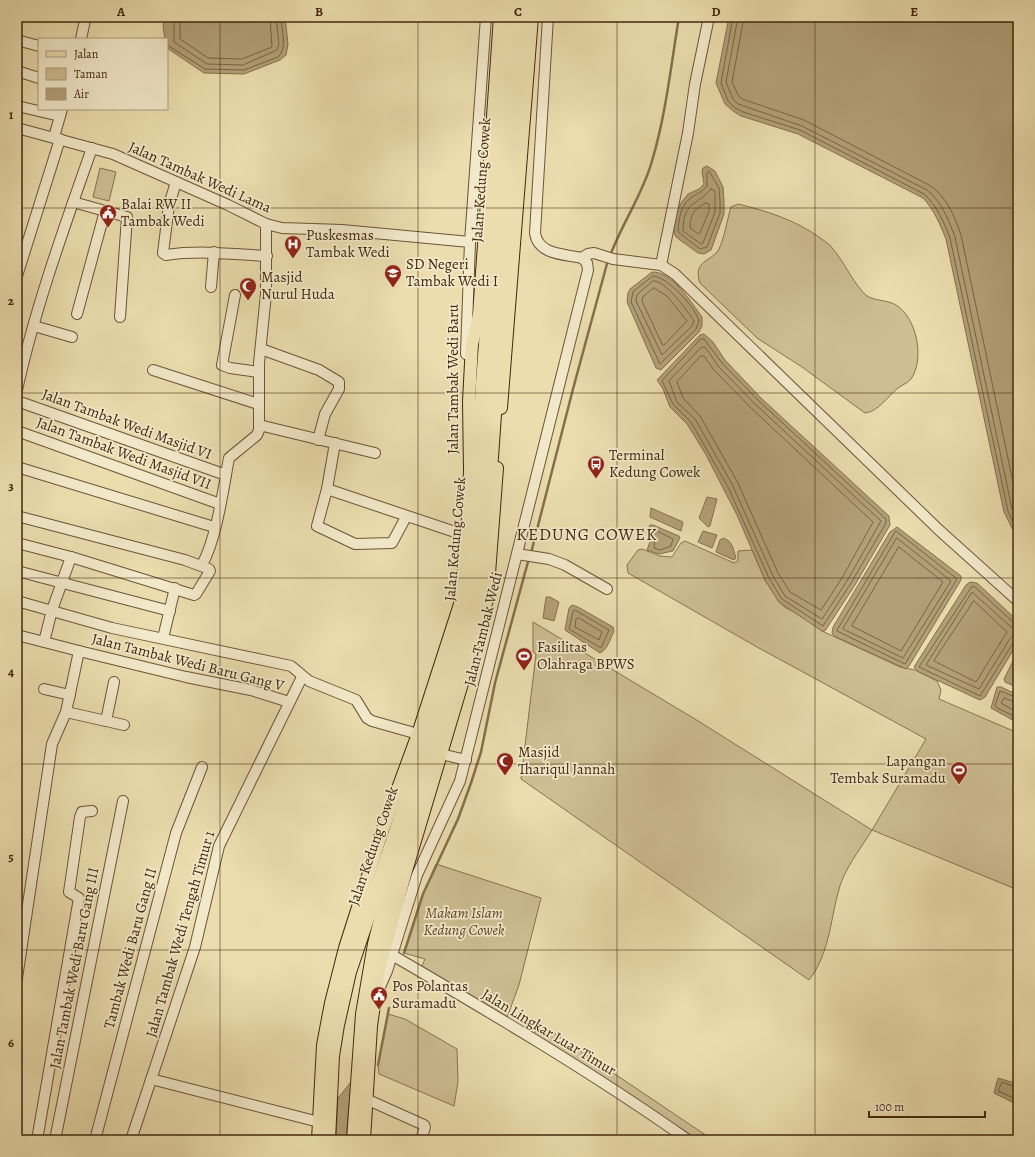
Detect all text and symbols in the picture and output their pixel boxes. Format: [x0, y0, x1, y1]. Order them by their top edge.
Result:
text: A [116, 3, 126, 20]
text: B [315, 3, 323, 20]
text: C [514, 3, 522, 20]
text: D [711, 3, 721, 20]
text: E [910, 3, 918, 20]
legend [38, 38, 168, 110]
text: Jalan [74, 46, 99, 62]
text: Taman [74, 66, 108, 82]
text: Air [73, 86, 89, 102]
text: 1 [9, 106, 14, 123]
street label: Jalan Kedung Cowek [467, 117, 495, 243]
street label: Jalan Tambak Wedi Lama [126, 137, 274, 217]
place label: Balai RW II Tambak Wedi [121, 194, 205, 231]
public building icon: Balai RW II Tambak Wedi [98, 203, 118, 228]
place label: Puskesmas Tambak Wedi [306, 225, 390, 262]
hospital icon: Puskesmas Tambak Wedi [283, 234, 303, 259]
place label: SD Negeri Tambak Wedi I [406, 254, 498, 291]
school or university icon: SD Negeri Tambak Wedi I [383, 263, 403, 288]
place label: Masjid Nurul Huda [261, 267, 335, 304]
mosque icon: Masjid Nurul Huda [238, 276, 258, 301]
text: 2 [8, 292, 15, 309]
street label: Jalan Tambak Wedi Baru [443, 303, 463, 454]
street label: Jalan Tambak Wedi Masjid VI [39, 384, 215, 464]
street label: Jalan Tambak Wedi Masjid VII [34, 412, 214, 494]
place label: Terminal Kedung Cowek [609, 445, 701, 482]
bus stop icon: Terminal Kedung Cowek [586, 454, 606, 479]
street label: Jalan Kedung Cowek [440, 475, 470, 602]
text: 3 [8, 477, 14, 494]
district label: KEDUNG COWEK [516, 523, 658, 546]
street label: Jalan Tambak Wedi [459, 570, 507, 688]
street label: Jalan Tambak Wedi Baru Gang V [90, 628, 287, 696]
place label: Fasilitas Olahraga BPWS [537, 637, 635, 674]
sports icon: Fasilitas Olahraga BPWS [514, 646, 534, 671]
text: 4 [8, 663, 14, 680]
place label: Masjid Thariqul Jannah [518, 742, 615, 779]
mosque icon: Masjid Thariqul Jannah [495, 751, 515, 776]
place label: Lapangan Tembak Suramadu [830, 751, 947, 788]
sports icon: Lapangan Tembak Suramadu [949, 760, 969, 785]
street label: Jalan Kedung Cowek [343, 783, 403, 908]
street label: Jalan Tambak Wedi Tengah Timur 1 [141, 828, 219, 1040]
text: 5 [8, 848, 14, 865]
street label: Tambak Wedi Baru Gang II [99, 865, 161, 1031]
street label: Jalan Tambak Wedi Baru Gang III [45, 866, 103, 1070]
park label: Makam Islam Kedung Cowek [424, 903, 505, 940]
place label: Pos Polantas Suramadu [392, 976, 468, 1013]
street label: Jalan Lingkar Luar Timur [478, 984, 620, 1080]
public building icon: Pos Polantas Suramadu [369, 985, 389, 1010]
text: 6 [8, 1034, 14, 1051]
scale bar [869, 1093, 985, 1119]
text: 100 m [875, 1099, 904, 1115]

